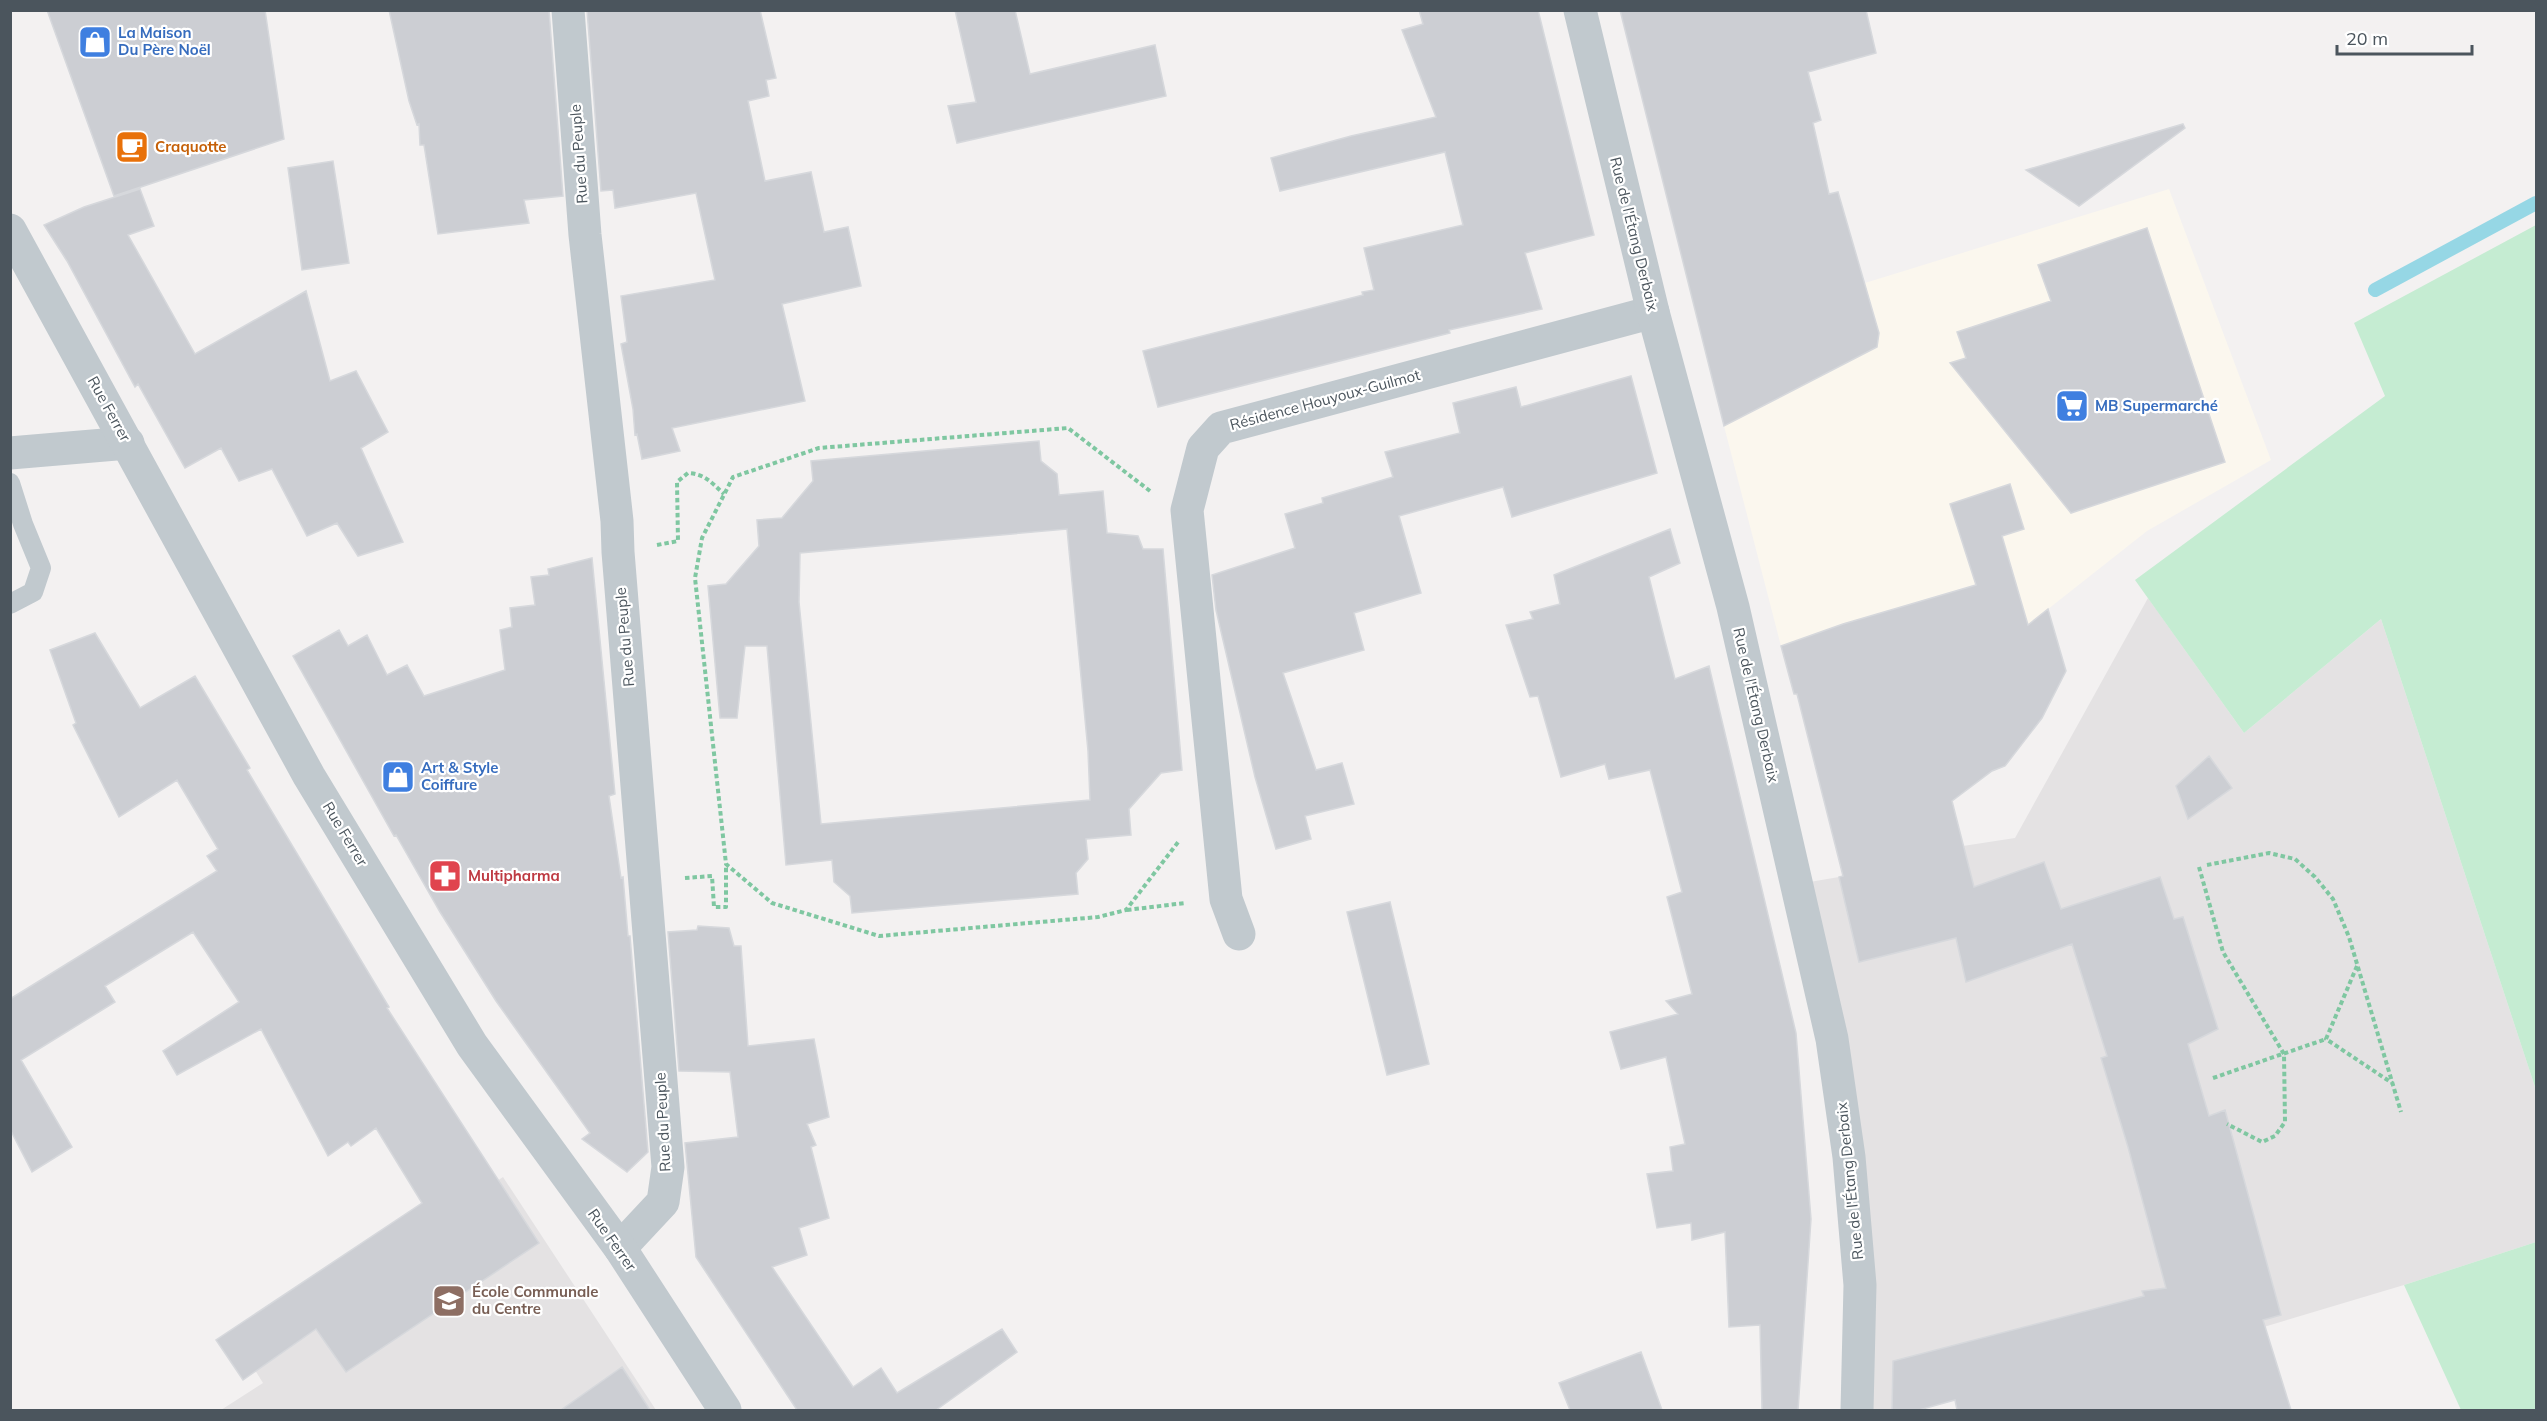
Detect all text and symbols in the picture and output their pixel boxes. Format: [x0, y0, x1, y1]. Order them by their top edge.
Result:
scale bar [2337, 18, 2472, 56]
place label: La Maison Du Père Noël [118, 23, 211, 59]
shop icon: La Maison Du Père Noël [77, 24, 113, 60]
text: 20 m [2346, 27, 2388, 50]
street label: Rue du Peuple [566, 104, 591, 204]
cafe icon: Craquotte [114, 129, 150, 165]
place label: Craquotte [155, 137, 227, 156]
street label: Rue de l'Étang Derbaix [1606, 155, 1663, 313]
street label: Résidence Houyoux-Guilmot [1228, 365, 1422, 434]
street label: Rue Ferrer [84, 373, 135, 445]
supermarket icon: MB Supermarché [2054, 388, 2090, 424]
place label: MB Supermarché [2095, 396, 2218, 415]
street label: Rue du Peuple [611, 587, 638, 688]
street label: Rue de l'Étang Derbaix [1729, 626, 1784, 784]
place label: Art & Style Coiffure [421, 758, 498, 794]
shop icon: Art & Style Coiffure [380, 759, 416, 795]
street label: Rue Ferrer [319, 798, 372, 870]
pharmacy icon: Multipharma [427, 858, 463, 894]
place label: Multipharma [468, 866, 560, 885]
street label: Rue du Peuple [650, 1072, 675, 1172]
street label: Rue de l'Étang Derbaix [1832, 1101, 1867, 1261]
street label: Rue Ferrer [584, 1205, 641, 1275]
place label: École Communale du Centre [472, 1282, 598, 1318]
school or university icon: École Communale du Centre [431, 1283, 467, 1319]

